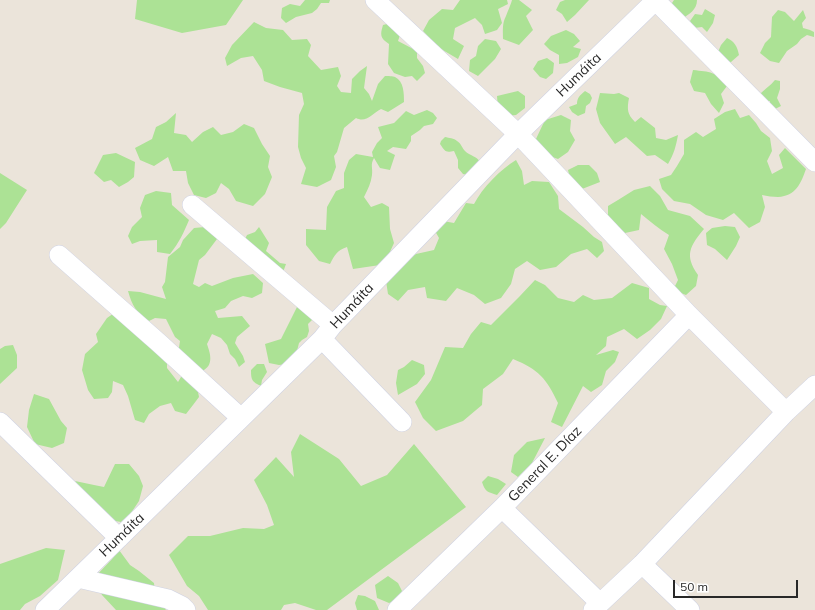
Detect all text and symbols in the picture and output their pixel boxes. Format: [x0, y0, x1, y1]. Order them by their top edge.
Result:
street label: Humáita [553, 49, 605, 101]
street label: Humáita [327, 280, 377, 332]
street label: General E. Díaz [505, 423, 585, 505]
street label: Humáita [96, 509, 148, 561]
scale bar [675, 572, 800, 598]
text: 50 m [680, 579, 708, 594]

